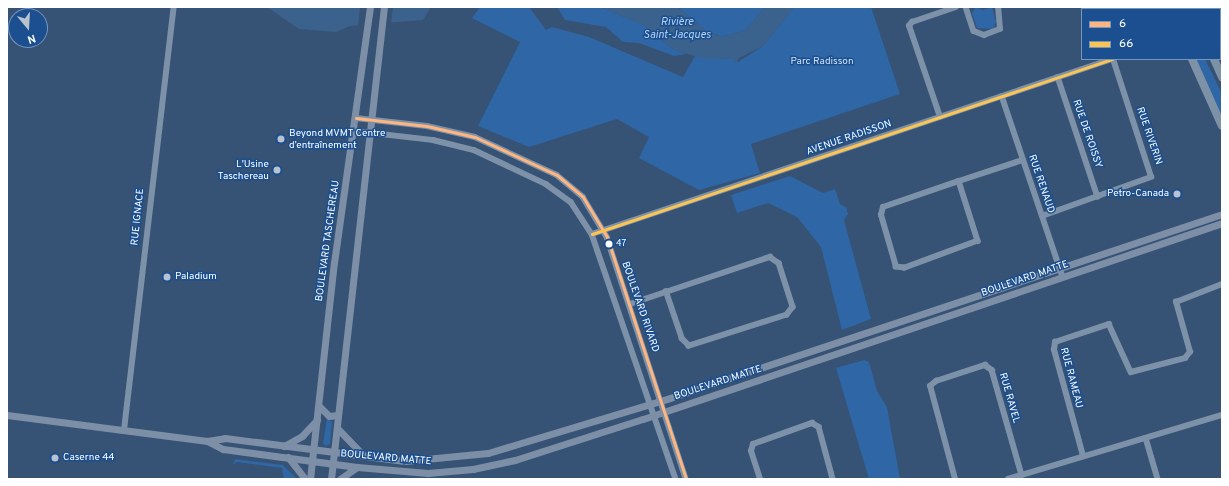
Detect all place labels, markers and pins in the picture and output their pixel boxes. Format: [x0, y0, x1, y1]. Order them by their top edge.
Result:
place label: Beyond MVMT Centre d’entraînement [289, 127, 386, 150]
marker: Beyond MVMT Centre d’entraînement [276, 134, 286, 144]
place label: L'Usine Taschereau [218, 158, 269, 182]
marker: L'Usine Taschereau [272, 165, 282, 175]
place label: Petro-Canada [1107, 188, 1169, 200]
marker: Petro-Canada [1172, 189, 1182, 199]
marker: 47 [604, 239, 614, 249]
place label: 47 [616, 239, 626, 249]
place label: Paladium [175, 271, 217, 283]
marker: Paladium [162, 272, 172, 282]
place label: Caserne 44 [63, 452, 115, 464]
marker: Caserne 44 [50, 453, 60, 463]

